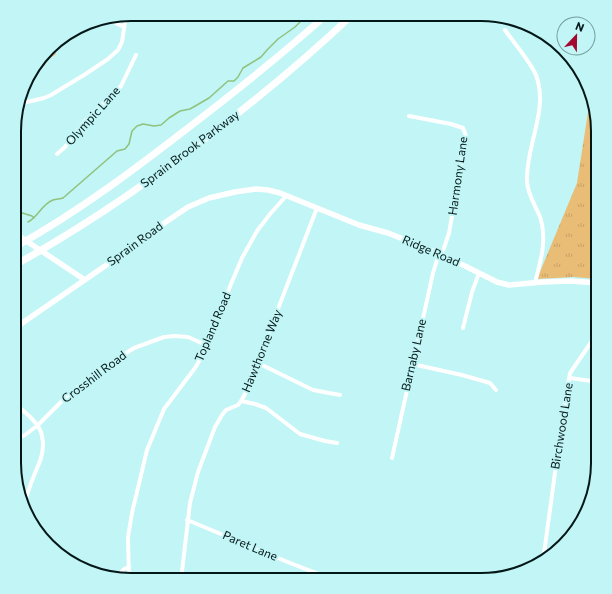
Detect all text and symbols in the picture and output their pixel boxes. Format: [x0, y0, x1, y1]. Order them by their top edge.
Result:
north arrow [556, 16, 596, 56]
text: N [574, 19, 586, 34]
street label: Olympic Lane [62, 83, 122, 148]
street label: Sprain Brook Parkway [137, 107, 241, 190]
street label: Harmony Lane [445, 136, 469, 216]
street label: Sprain Road [104, 218, 165, 268]
street label: Ridge Road [401, 232, 462, 268]
street label: Topland Road [191, 290, 233, 364]
street label: Hawthorne Way [238, 307, 284, 394]
street label: Barnaby Lane [398, 317, 428, 392]
street label: Crosshill Road [58, 347, 128, 405]
street label: Birchwood Lane [547, 382, 575, 470]
street label: Paret Lane [221, 527, 280, 563]

